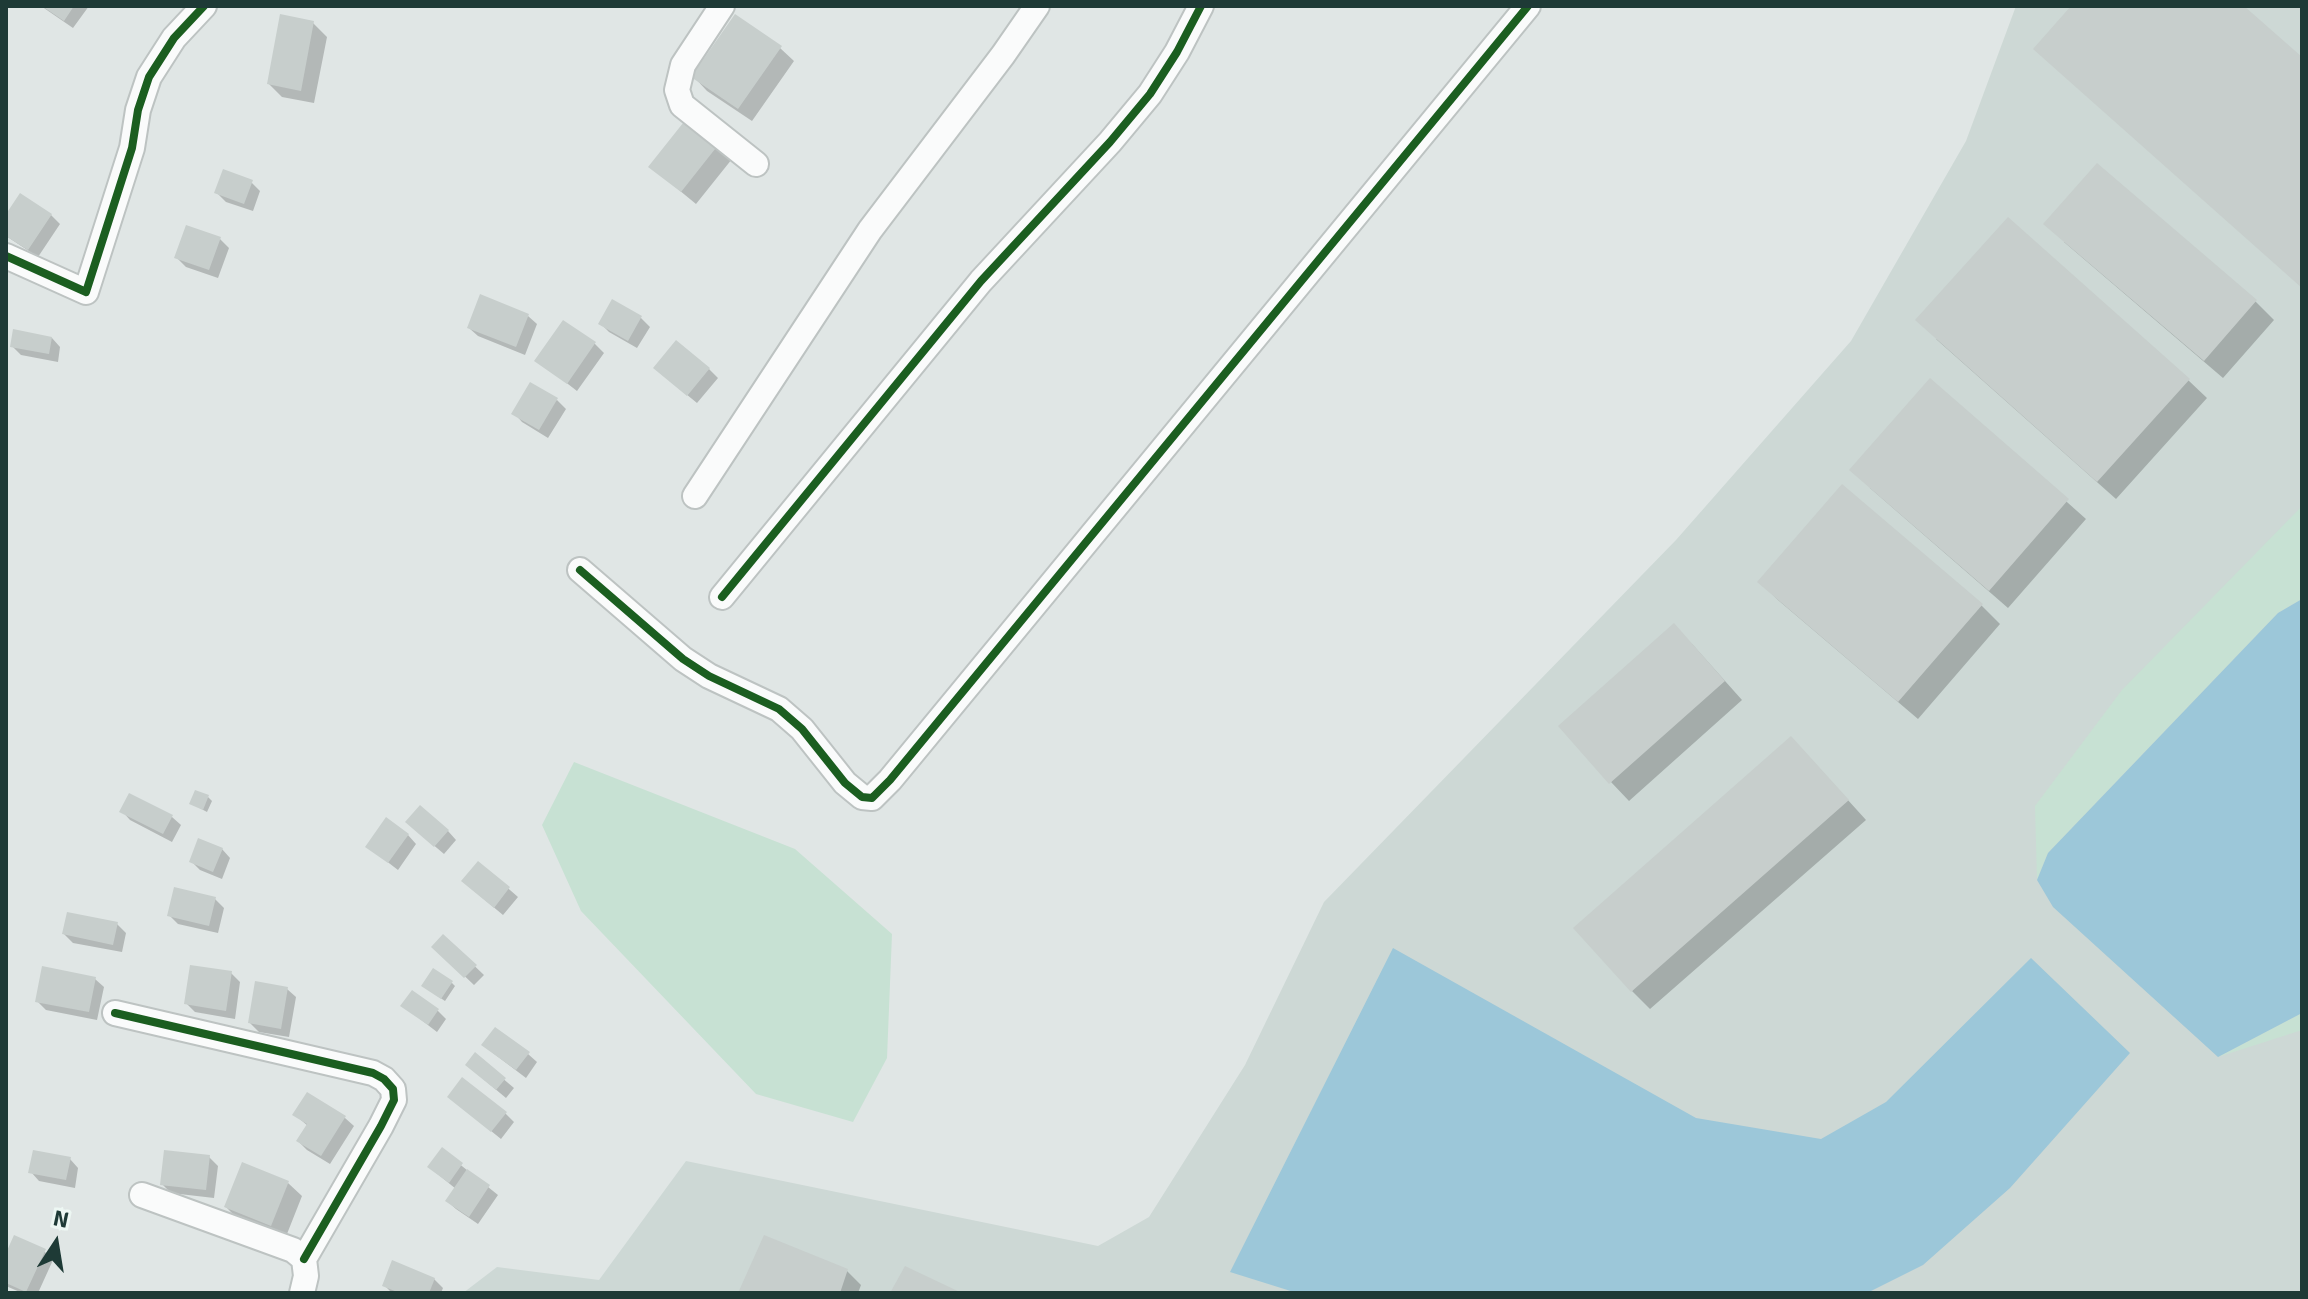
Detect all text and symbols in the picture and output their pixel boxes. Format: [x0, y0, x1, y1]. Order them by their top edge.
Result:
north arrow [16, 1203, 96, 1283]
text: N [51, 1204, 71, 1234]

